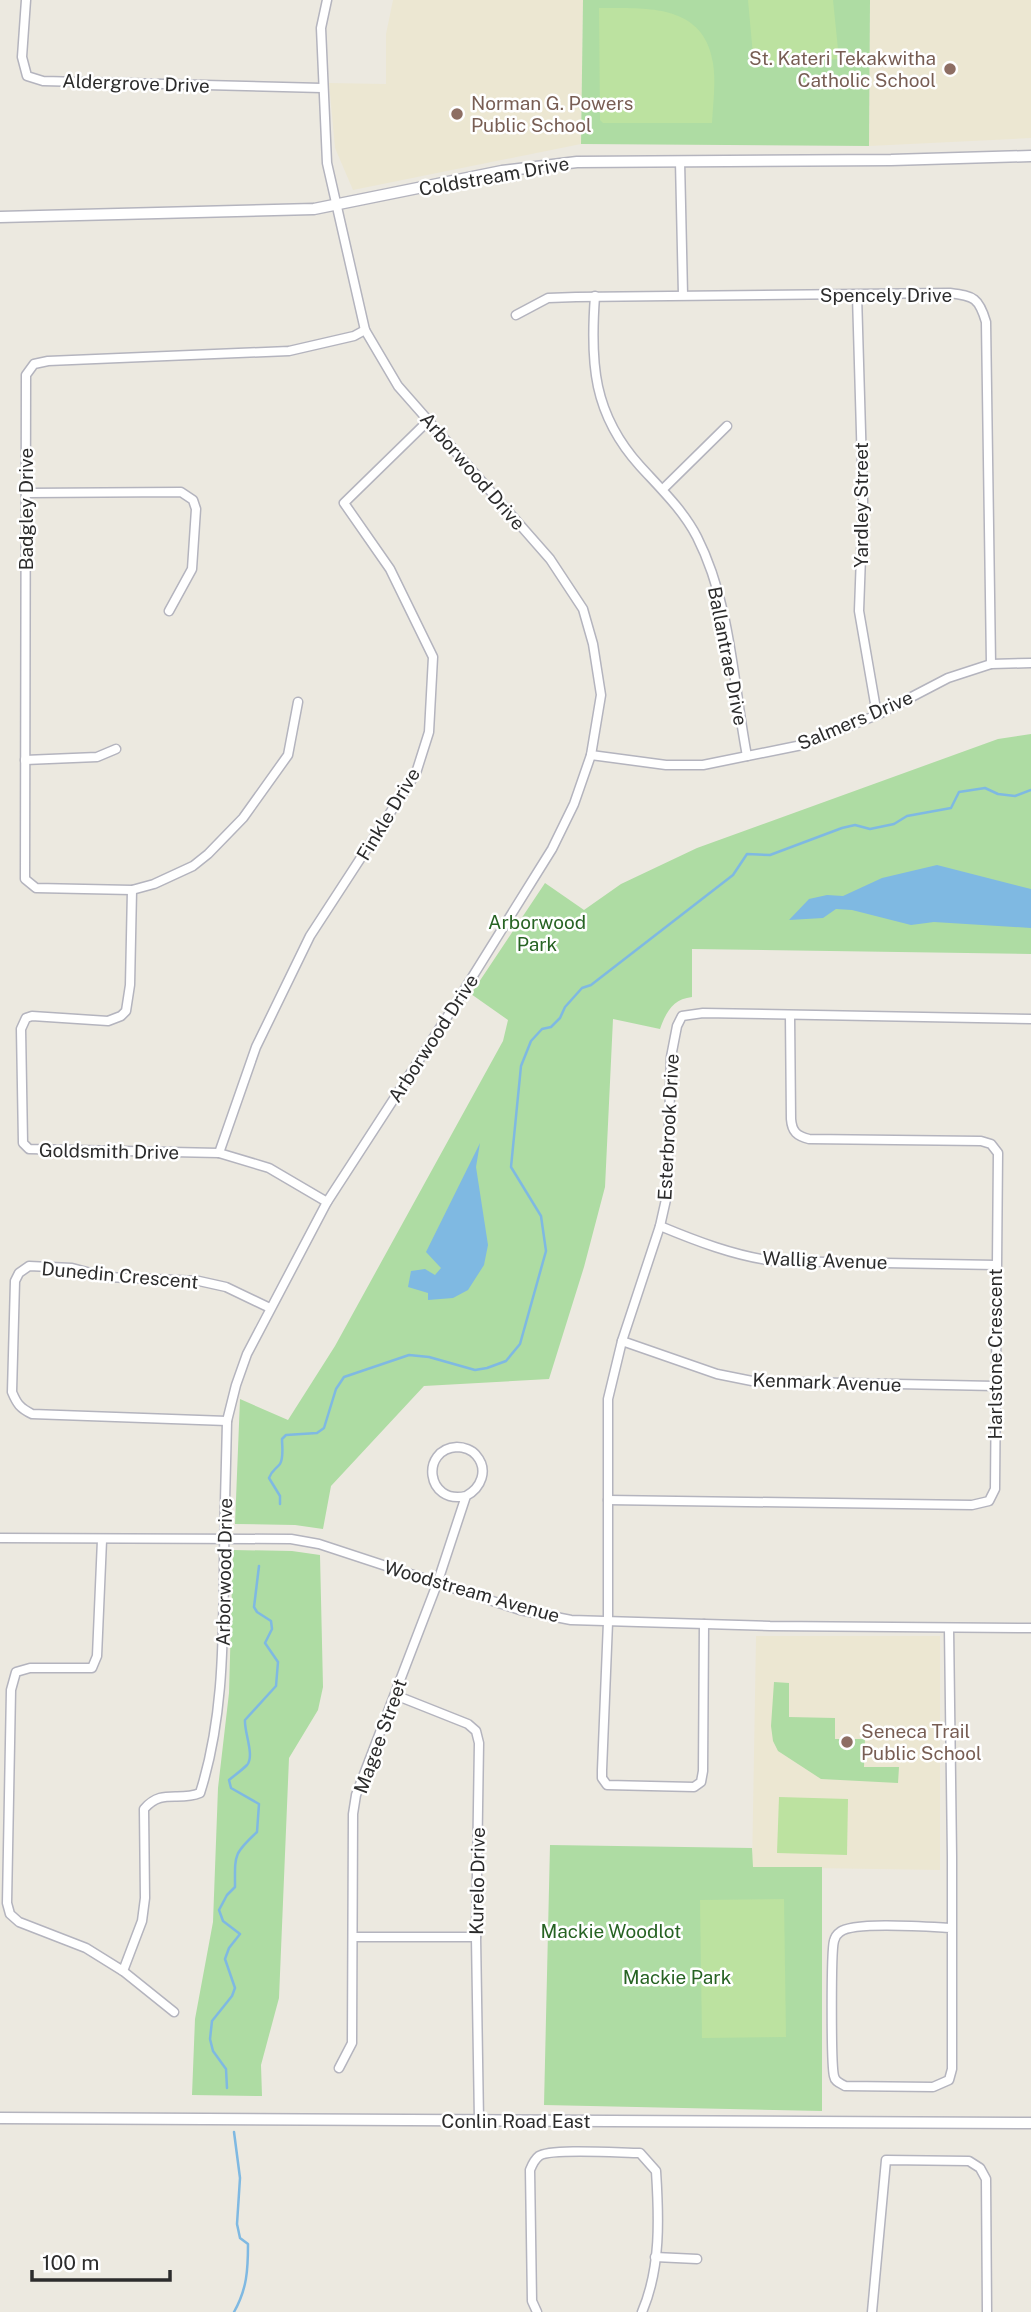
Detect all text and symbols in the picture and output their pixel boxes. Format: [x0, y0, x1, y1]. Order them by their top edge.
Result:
place label: St. Kateri Tekakwitha Catholic School [749, 47, 936, 91]
marker: St. Kateri Tekakwitha Catholic School [942, 61, 958, 77]
street label: Aldergrove Drive [62, 69, 210, 97]
place label: Norman G. Powers Public School [471, 92, 633, 136]
marker: Norman G. Powers Public School [449, 106, 465, 122]
street label: Coldstream Drive [417, 152, 571, 200]
street label: Spencely Drive [820, 284, 952, 306]
street label: Arborwood Drive [416, 408, 530, 534]
street label: Yardley Street [850, 442, 872, 568]
street label: Badgley Drive [15, 448, 37, 570]
street label: Ballantrae Drive [704, 585, 752, 727]
street label: Salmers Drive [794, 686, 916, 754]
street label: Finkle Drive [352, 764, 424, 864]
park label: Arborwood Park [488, 911, 586, 955]
street label: Arborwood Drive [383, 970, 483, 1106]
street label: Esterbrook Drive [653, 1053, 683, 1201]
street label: Goldsmith Drive [39, 1139, 179, 1163]
street label: Wallig Avenue [762, 1247, 888, 1273]
street label: Dunedin Crescent [41, 1257, 199, 1293]
street label: Harlstone Crescent [984, 1268, 1006, 1440]
street label: Kenmark Avenue [752, 1368, 902, 1396]
street label: Arborwood Drive [212, 1498, 236, 1646]
street label: Woodstream Avenue [382, 1555, 562, 1627]
street label: Magee Street [349, 1676, 411, 1796]
place label: Seneca Trail Public School [861, 1720, 982, 1764]
marker: Seneca Trail Public School [839, 1734, 855, 1750]
street label: Kurelo Drive [465, 1827, 489, 1935]
park label: Mackie Woodlot [541, 1920, 681, 1942]
park label: Mackie Park [623, 1966, 732, 1988]
street label: Conlin Road East [441, 2110, 591, 2132]
scale bar [32, 2238, 170, 2282]
text: 100 m [42, 2250, 99, 2275]

